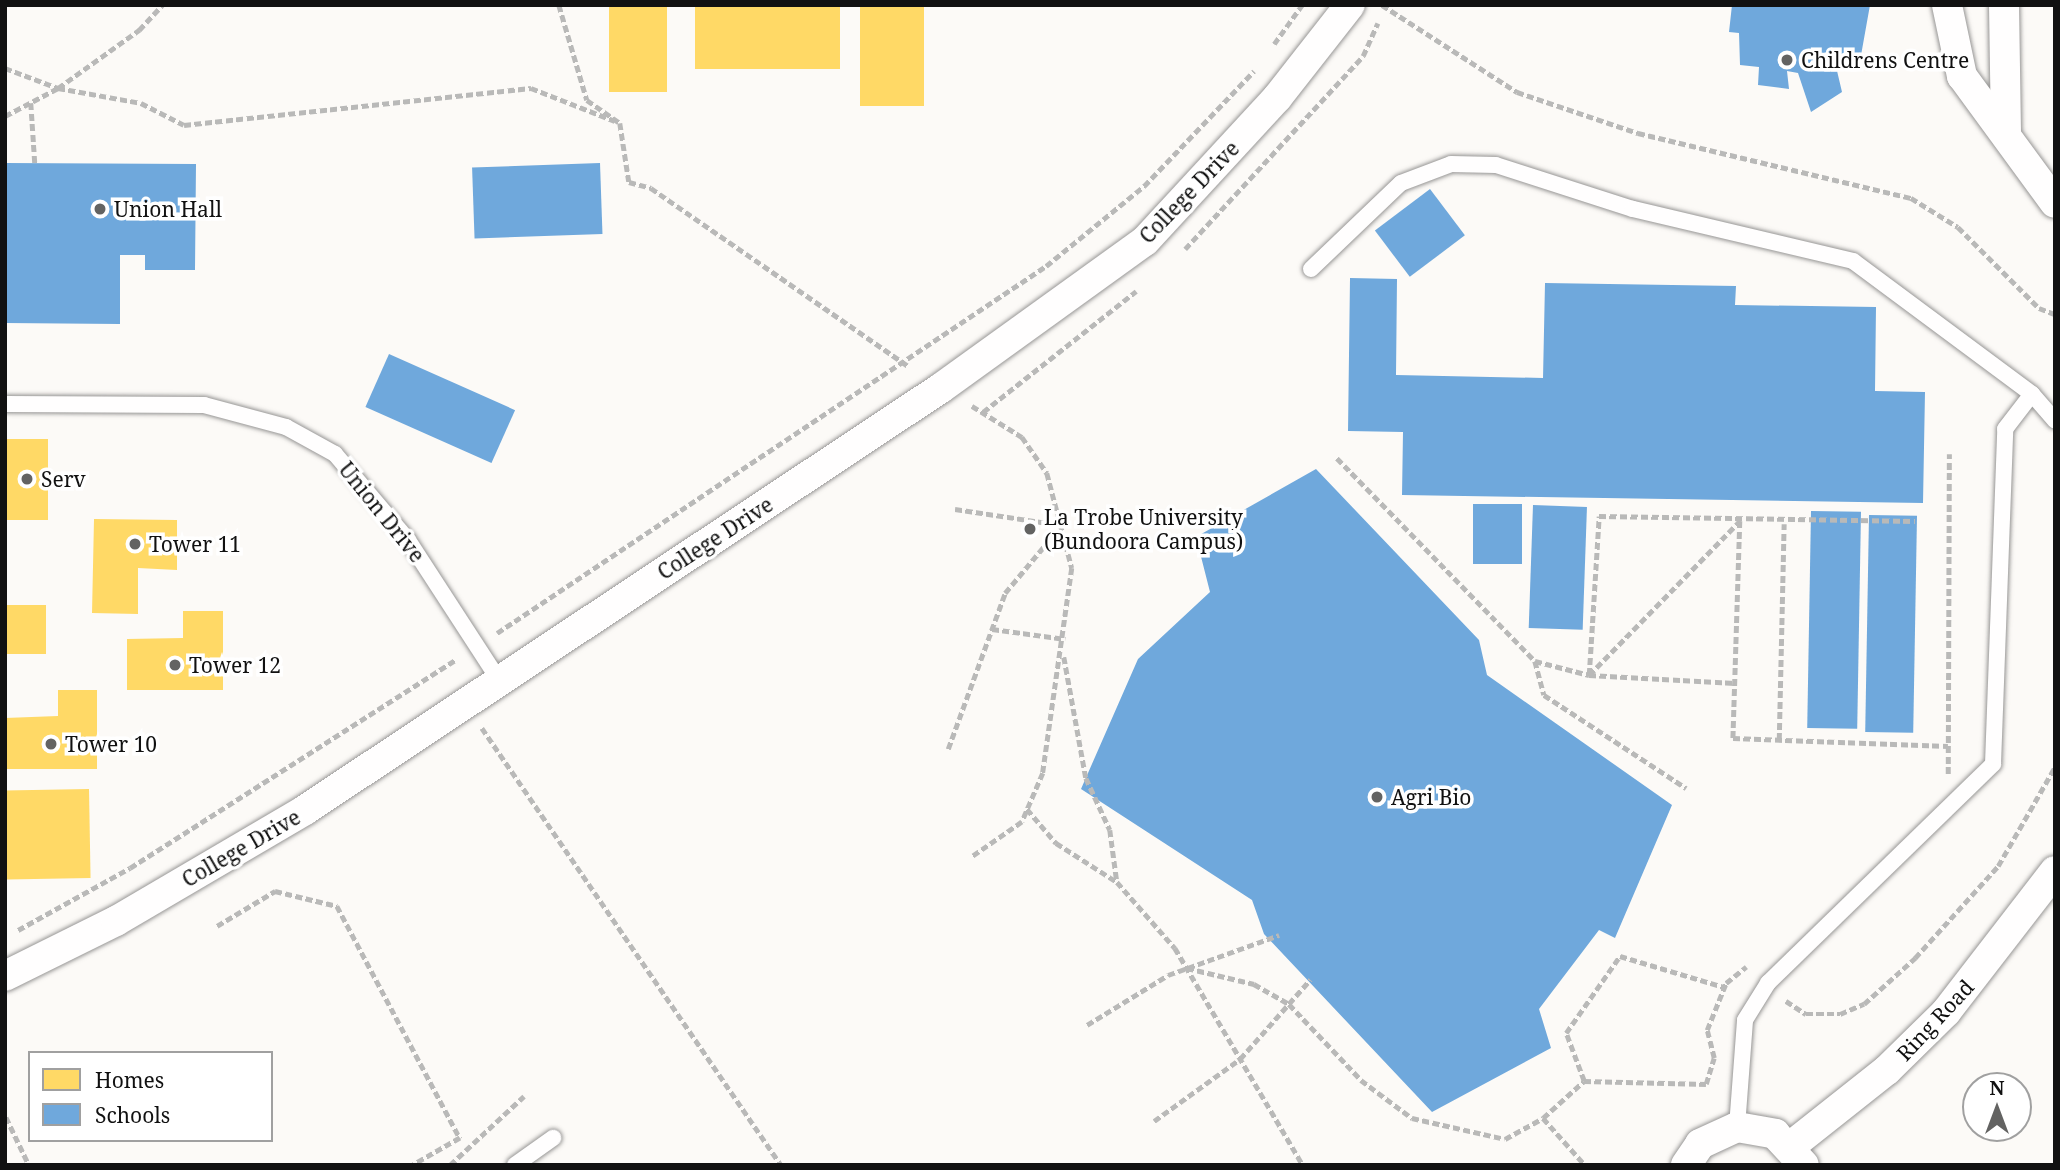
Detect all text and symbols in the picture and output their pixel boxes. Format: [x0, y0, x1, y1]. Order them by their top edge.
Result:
place label: Childrens Centre [1801, 47, 1969, 73]
marker: Childrens Centre [1779, 52, 1795, 68]
street label: College Drive [1134, 136, 1244, 248]
place label: Union Hall [114, 196, 222, 222]
marker: Union Hall [92, 201, 108, 217]
street label: Union Drive [334, 457, 430, 567]
place label: Serv [41, 466, 86, 492]
marker: Serv [19, 471, 35, 487]
street label: College Drive [653, 491, 777, 585]
place label: La Trobe University (Bundoora Campus) [1044, 504, 1243, 554]
marker: La Trobe University (Bundoora Campus) [1022, 521, 1038, 537]
place label: Tower 11 [149, 531, 241, 557]
marker: Tower 11 [127, 536, 143, 552]
place label: Tower 12 [189, 652, 281, 678]
marker: Tower 12 [167, 657, 183, 673]
place label: Tower 10 [65, 731, 157, 757]
marker: Tower 10 [43, 736, 59, 752]
place label: Agri Bio [1391, 784, 1471, 810]
marker: Agri Bio [1369, 789, 1385, 805]
street label: College Drive [177, 804, 305, 892]
street label: Ring Road [1891, 974, 1979, 1066]
legend [28, 1051, 273, 1142]
text: Homes [95, 1066, 164, 1094]
north arrow [1962, 1072, 2032, 1142]
text: N [1990, 1075, 2004, 1101]
text: Schools [95, 1101, 170, 1129]

